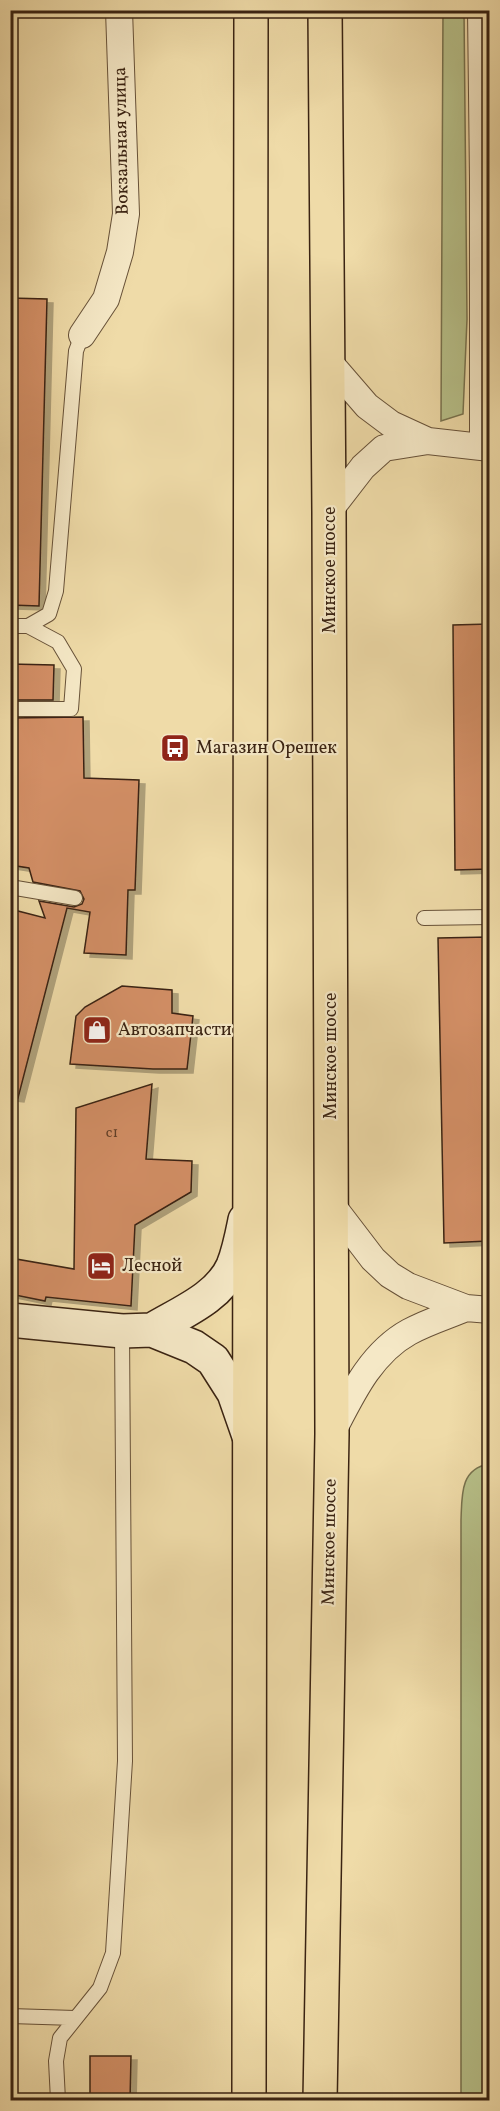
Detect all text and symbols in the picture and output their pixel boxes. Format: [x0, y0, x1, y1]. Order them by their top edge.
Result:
street label: Вокзальная улица [108, 67, 136, 215]
street label: Минское шоссе [318, 507, 343, 633]
bus stop icon: Магазин Орешек [159, 732, 191, 764]
place label: Магазин Орешек [196, 736, 337, 761]
street label: Минское шоссе [319, 993, 344, 1119]
shop icon: Автозапчасти [81, 1014, 113, 1046]
place label: Автозапчасти [118, 1018, 232, 1043]
house number: с1 [106, 1123, 118, 1144]
hotel icon: Лесной [85, 1250, 117, 1282]
place label: Лесной [122, 1254, 182, 1279]
street label: Минское шоссе [316, 1478, 344, 1606]

